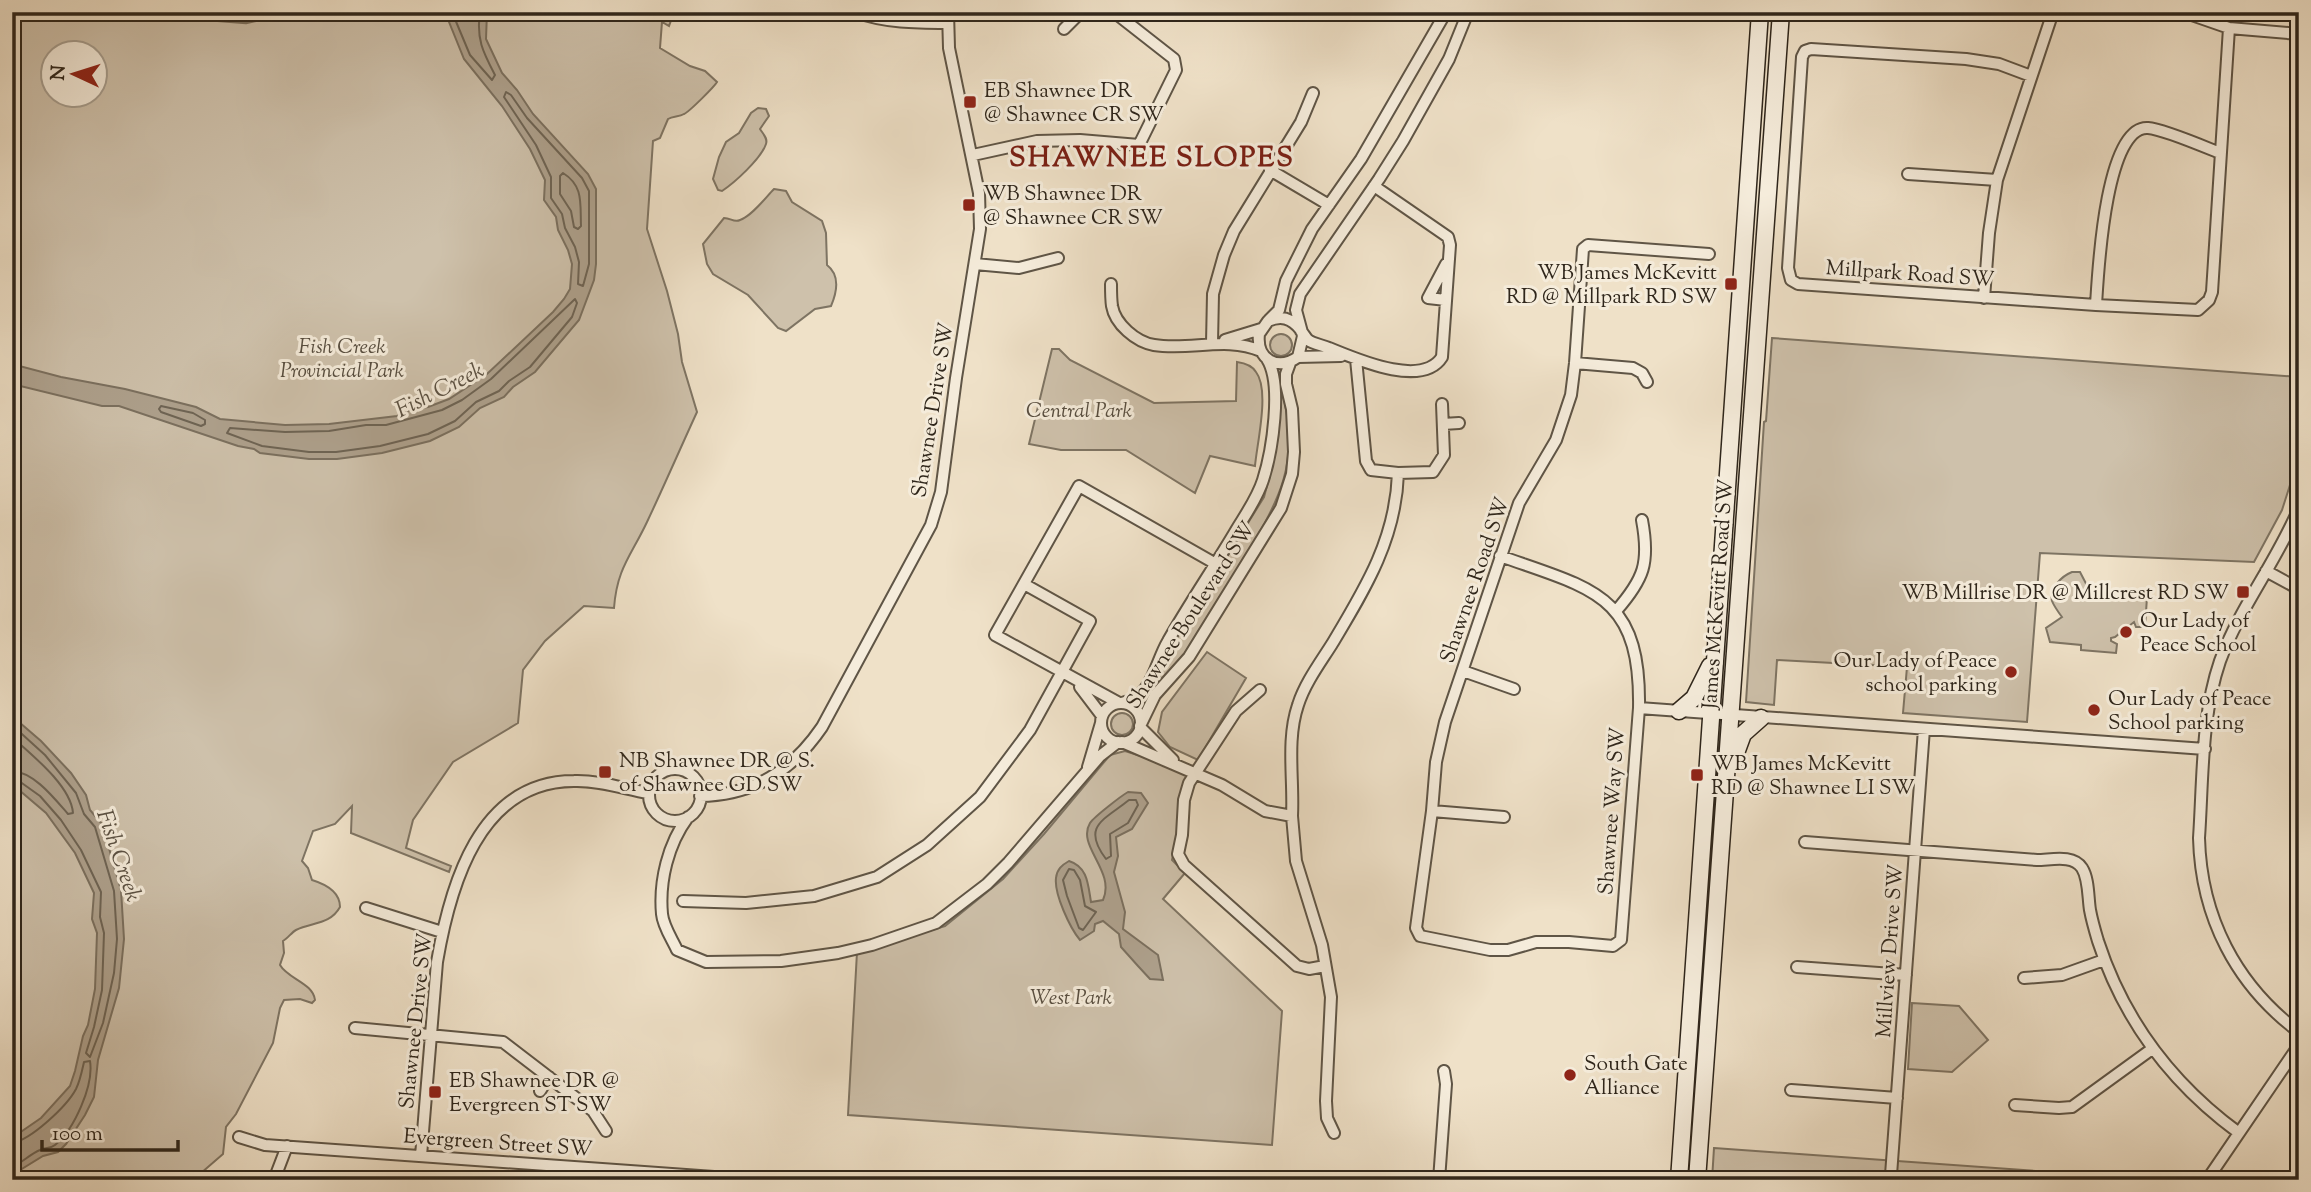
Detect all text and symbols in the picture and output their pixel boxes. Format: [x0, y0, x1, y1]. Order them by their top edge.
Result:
north arrow [38, 38, 108, 108]
text: N [46, 64, 74, 81]
place label: EB Shawnee DR @ Shawnee CR SW [984, 77, 1164, 131]
marker: EB Shawnee DR @ Shawnee CR SW [962, 94, 978, 110]
district label: SHAWNEE SLOPES [1009, 139, 1295, 179]
place label: WB Shawnee DR @ Shawnee CR SW [983, 180, 1163, 234]
marker: WB Shawnee DR @ Shawnee CR SW [961, 197, 977, 213]
street label: Millpark Road SW [1825, 254, 1995, 296]
place label: WB James McKevitt RD @ Millpark RD SW [1506, 259, 1717, 313]
marker: WB James McKevitt RD @ Millpark RD SW [1723, 276, 1739, 292]
street label: Shawnee Drive SW [905, 321, 963, 500]
park label: Fish Creek Provincial Park [280, 333, 405, 387]
water label: Fish Creek [390, 355, 490, 428]
park label: Central Park [1026, 397, 1133, 427]
street label: James McKevitt Road SW [1696, 478, 1742, 711]
street label: Shawnee Road SW [1433, 494, 1518, 668]
street label: Shawnee Boulevard SW [1120, 516, 1264, 716]
place label: WB Millrise DR @ Millcrest RD SW [1901, 579, 2229, 609]
marker: WB Millrise DR @ Millcrest RD SW [2235, 584, 2251, 600]
place label: Our Lady of Peace School [2140, 607, 2257, 661]
marker: Our Lady of Peace School [2118, 624, 2134, 640]
place label: Our Lady of Peace school parking [1833, 647, 1997, 701]
marker: Our Lady of Peace school parking [2003, 664, 2019, 680]
place label: Our Lady of Peace School parking [2108, 685, 2272, 739]
marker: Our Lady of Peace School parking [2086, 702, 2102, 718]
street label: Shawnee Way SW [1592, 726, 1634, 896]
place label: NB Shawnee DR @ S. of Shawnee GD SW [619, 747, 815, 801]
place label: WB James McKevitt RD @ Shawnee LI SW [1711, 750, 1915, 804]
marker: NB Shawnee DR @ S. of Shawnee GD SW [597, 764, 613, 780]
marker: WB James McKevitt RD @ Shawnee LI SW [1689, 767, 1705, 783]
water label: Fish Creek [86, 805, 149, 906]
street label: Millview Drive SW [1870, 863, 1912, 1039]
street label: Shawnee Drive SW [393, 932, 441, 1111]
park label: West Park [1030, 984, 1112, 1014]
place label: South Gate Alliance [1584, 1050, 1688, 1104]
place label: EB Shawnee DR @ Evergreen ST SW [449, 1067, 619, 1121]
marker: South Gate Alliance [1562, 1067, 1578, 1083]
marker: EB Shawnee DR @ Evergreen ST SW [427, 1084, 443, 1100]
scale bar [42, 1108, 178, 1152]
text: 100 m [52, 1120, 103, 1150]
street label: Evergreen Street SW [402, 1122, 593, 1166]

